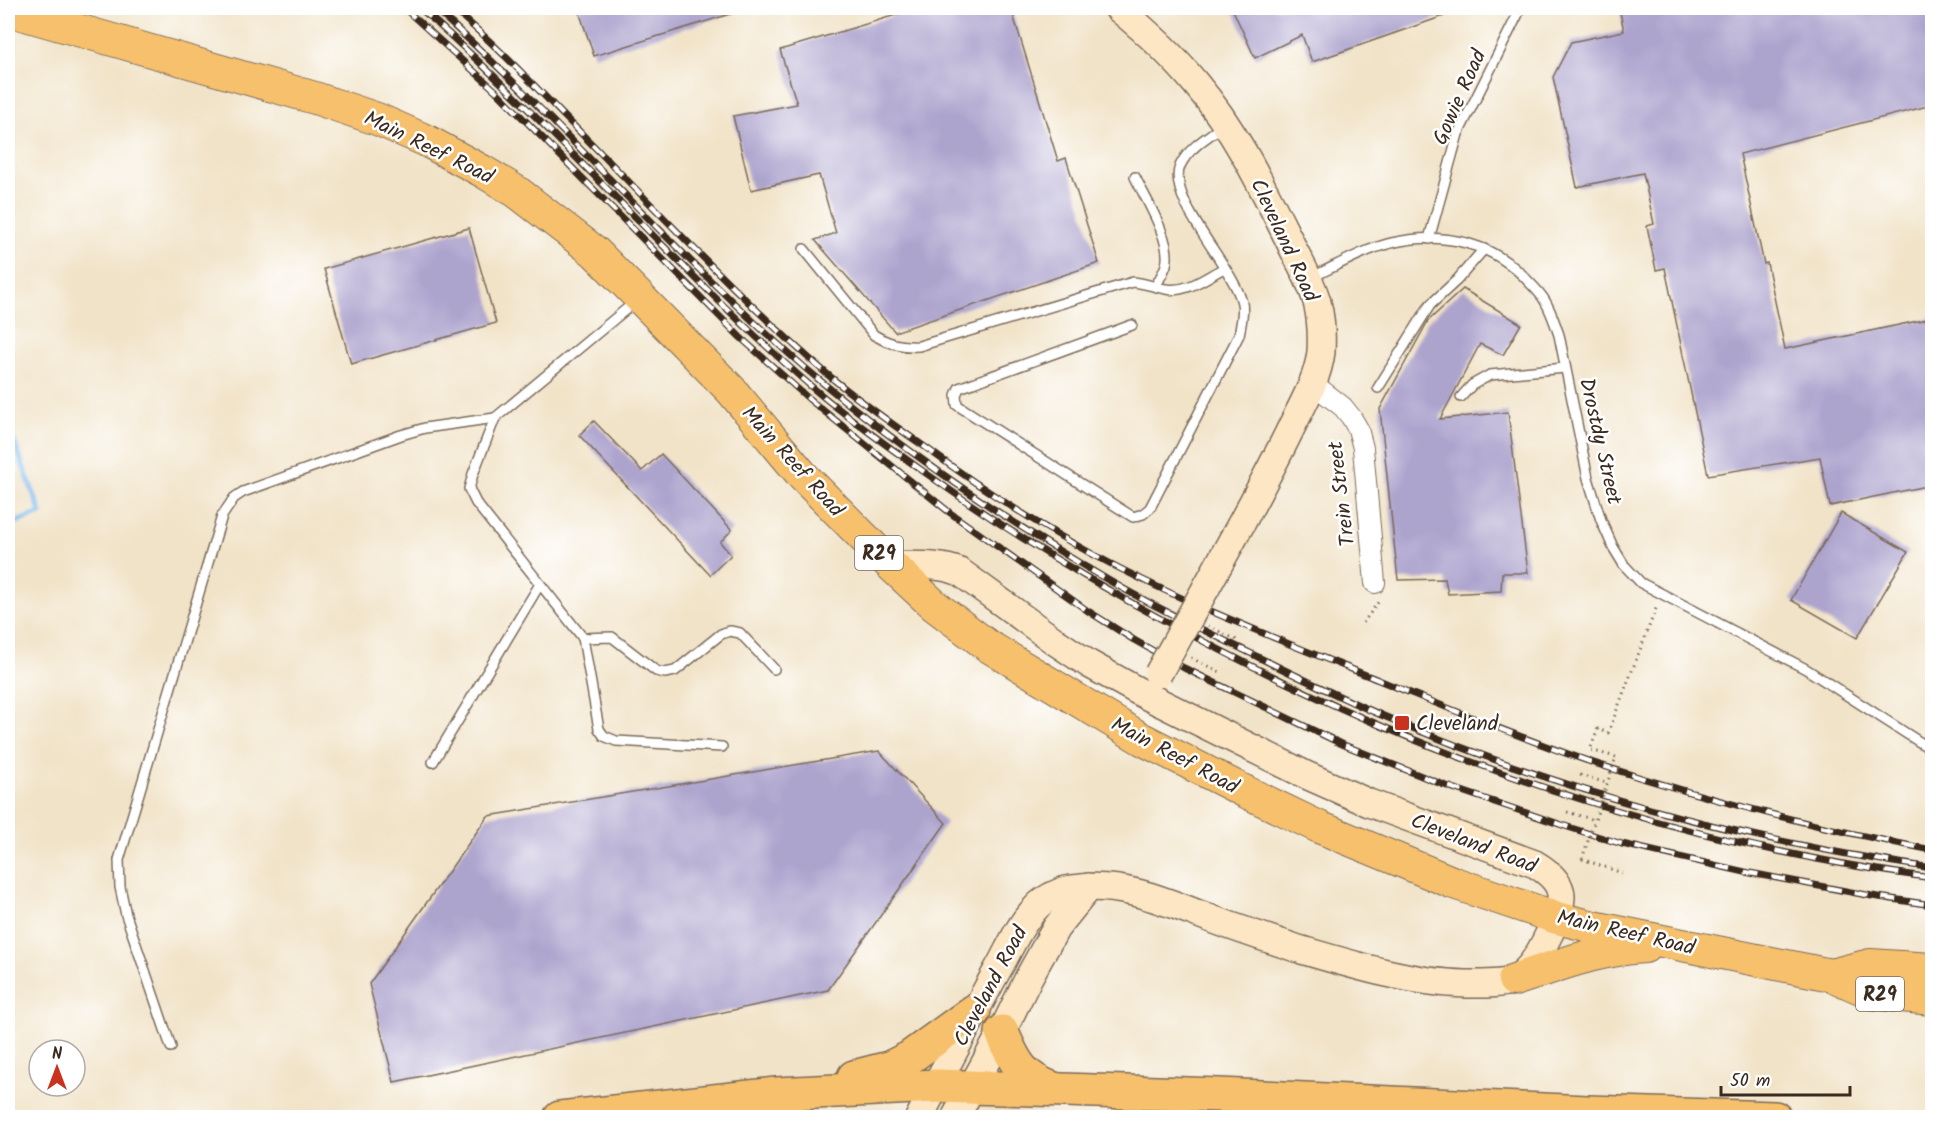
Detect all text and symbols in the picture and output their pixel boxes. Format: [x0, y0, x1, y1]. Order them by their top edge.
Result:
street label: Gowie Road [1425, 44, 1496, 151]
street label: Main Reef Road [358, 103, 499, 194]
street label: Cleveland Road [1241, 174, 1327, 308]
street label: Drostdy Street [1569, 375, 1630, 509]
street label: Main Reef Road [733, 399, 852, 526]
street label: Trein Street [1320, 439, 1365, 548]
road number: R29 [855, 536, 903, 570]
place label: Cleveland [1416, 708, 1499, 741]
street label: Main Reef Road [1104, 709, 1245, 804]
marker: Cleveland [1393, 714, 1411, 732]
street label: Cleveland Road [1406, 805, 1542, 884]
street label: Main Reef Road [1553, 902, 1698, 965]
street label: Cleveland Road [946, 920, 1037, 1053]
road number: R29 [1856, 977, 1904, 1011]
north arrow [27, 1038, 87, 1098]
text: N [52, 1042, 62, 1067]
scale bar [1721, 1059, 1850, 1097]
text: 50 m [1730, 1067, 1770, 1096]

